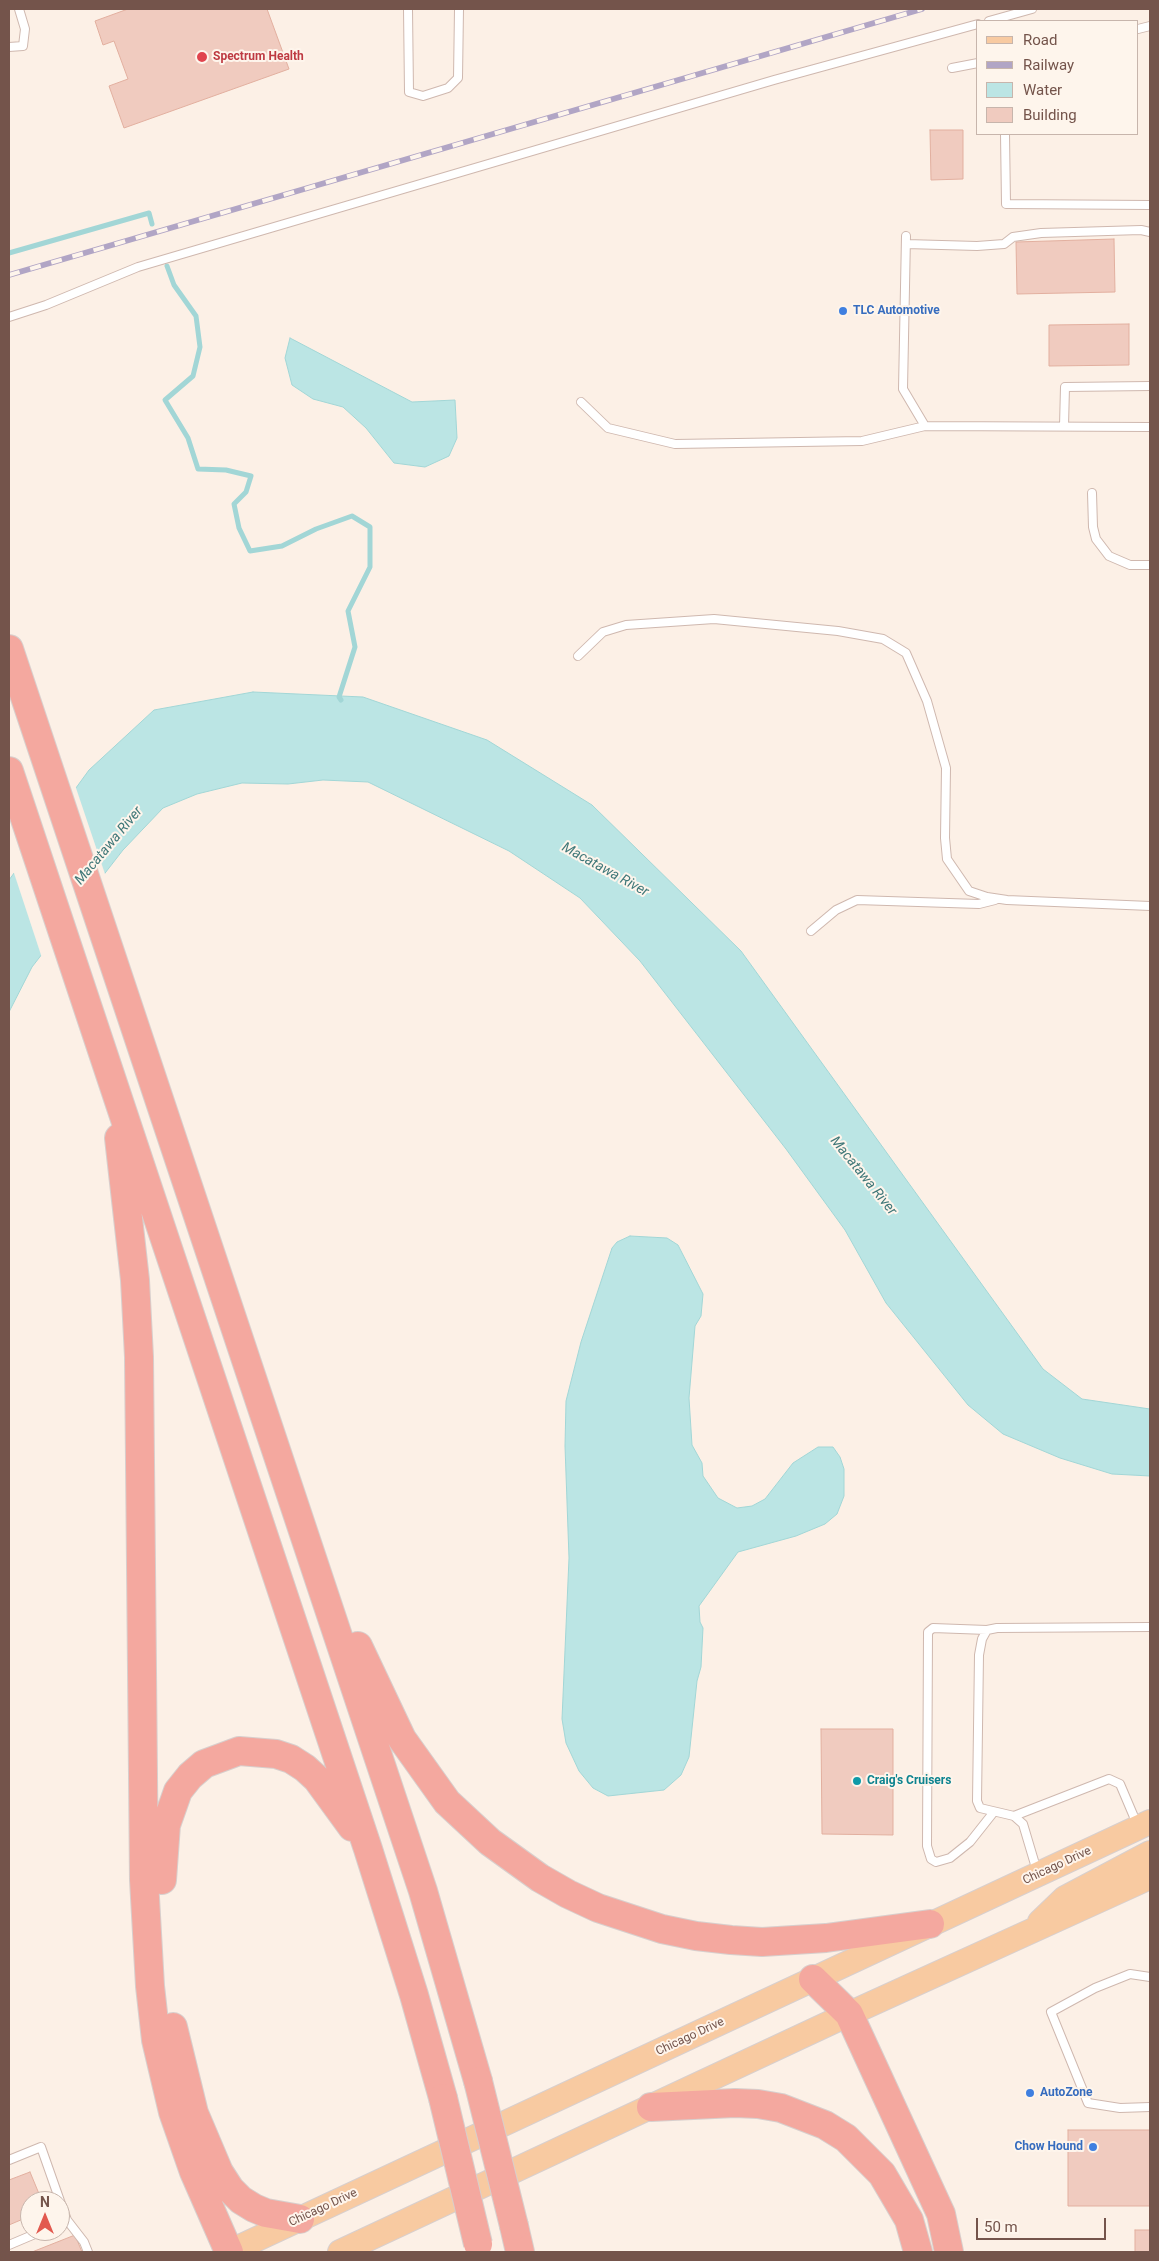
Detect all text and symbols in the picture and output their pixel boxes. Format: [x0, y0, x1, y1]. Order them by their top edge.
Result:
legend [976, 20, 1139, 135]
text: Road [1023, 31, 1057, 49]
marker: Spectrum Health [195, 50, 209, 64]
place label: Spectrum Health [213, 50, 304, 64]
text: Railway [1023, 56, 1074, 74]
text: Water [1023, 81, 1062, 99]
text: Building [1023, 106, 1077, 124]
place label: TLC Automotive [853, 304, 940, 318]
marker: TLC Automotive [837, 305, 849, 317]
water label: Macatawa River [72, 804, 146, 888]
water label: Macatawa River [559, 839, 651, 901]
water label: Macatawa River [826, 1133, 900, 1219]
place label: Craig's Cruisers [867, 1774, 951, 1788]
marker: Craig's Cruisers [851, 1775, 863, 1787]
street label: Chicago Drive [1021, 1844, 1093, 1888]
street label: Chicago Drive [654, 2015, 726, 2059]
place label: AutoZone [1040, 2086, 1093, 2100]
marker: AutoZone [1024, 2087, 1036, 2099]
place label: Chow Hound [1014, 2140, 1083, 2154]
marker: Chow Hound [1087, 2141, 1099, 2153]
street label: Chicago Drive [287, 2186, 359, 2230]
north arrow [20, 2191, 70, 2241]
text: N [40, 2194, 50, 2210]
scale bar [979, 2208, 1109, 2240]
text: 50 m [984, 2218, 1018, 2236]

